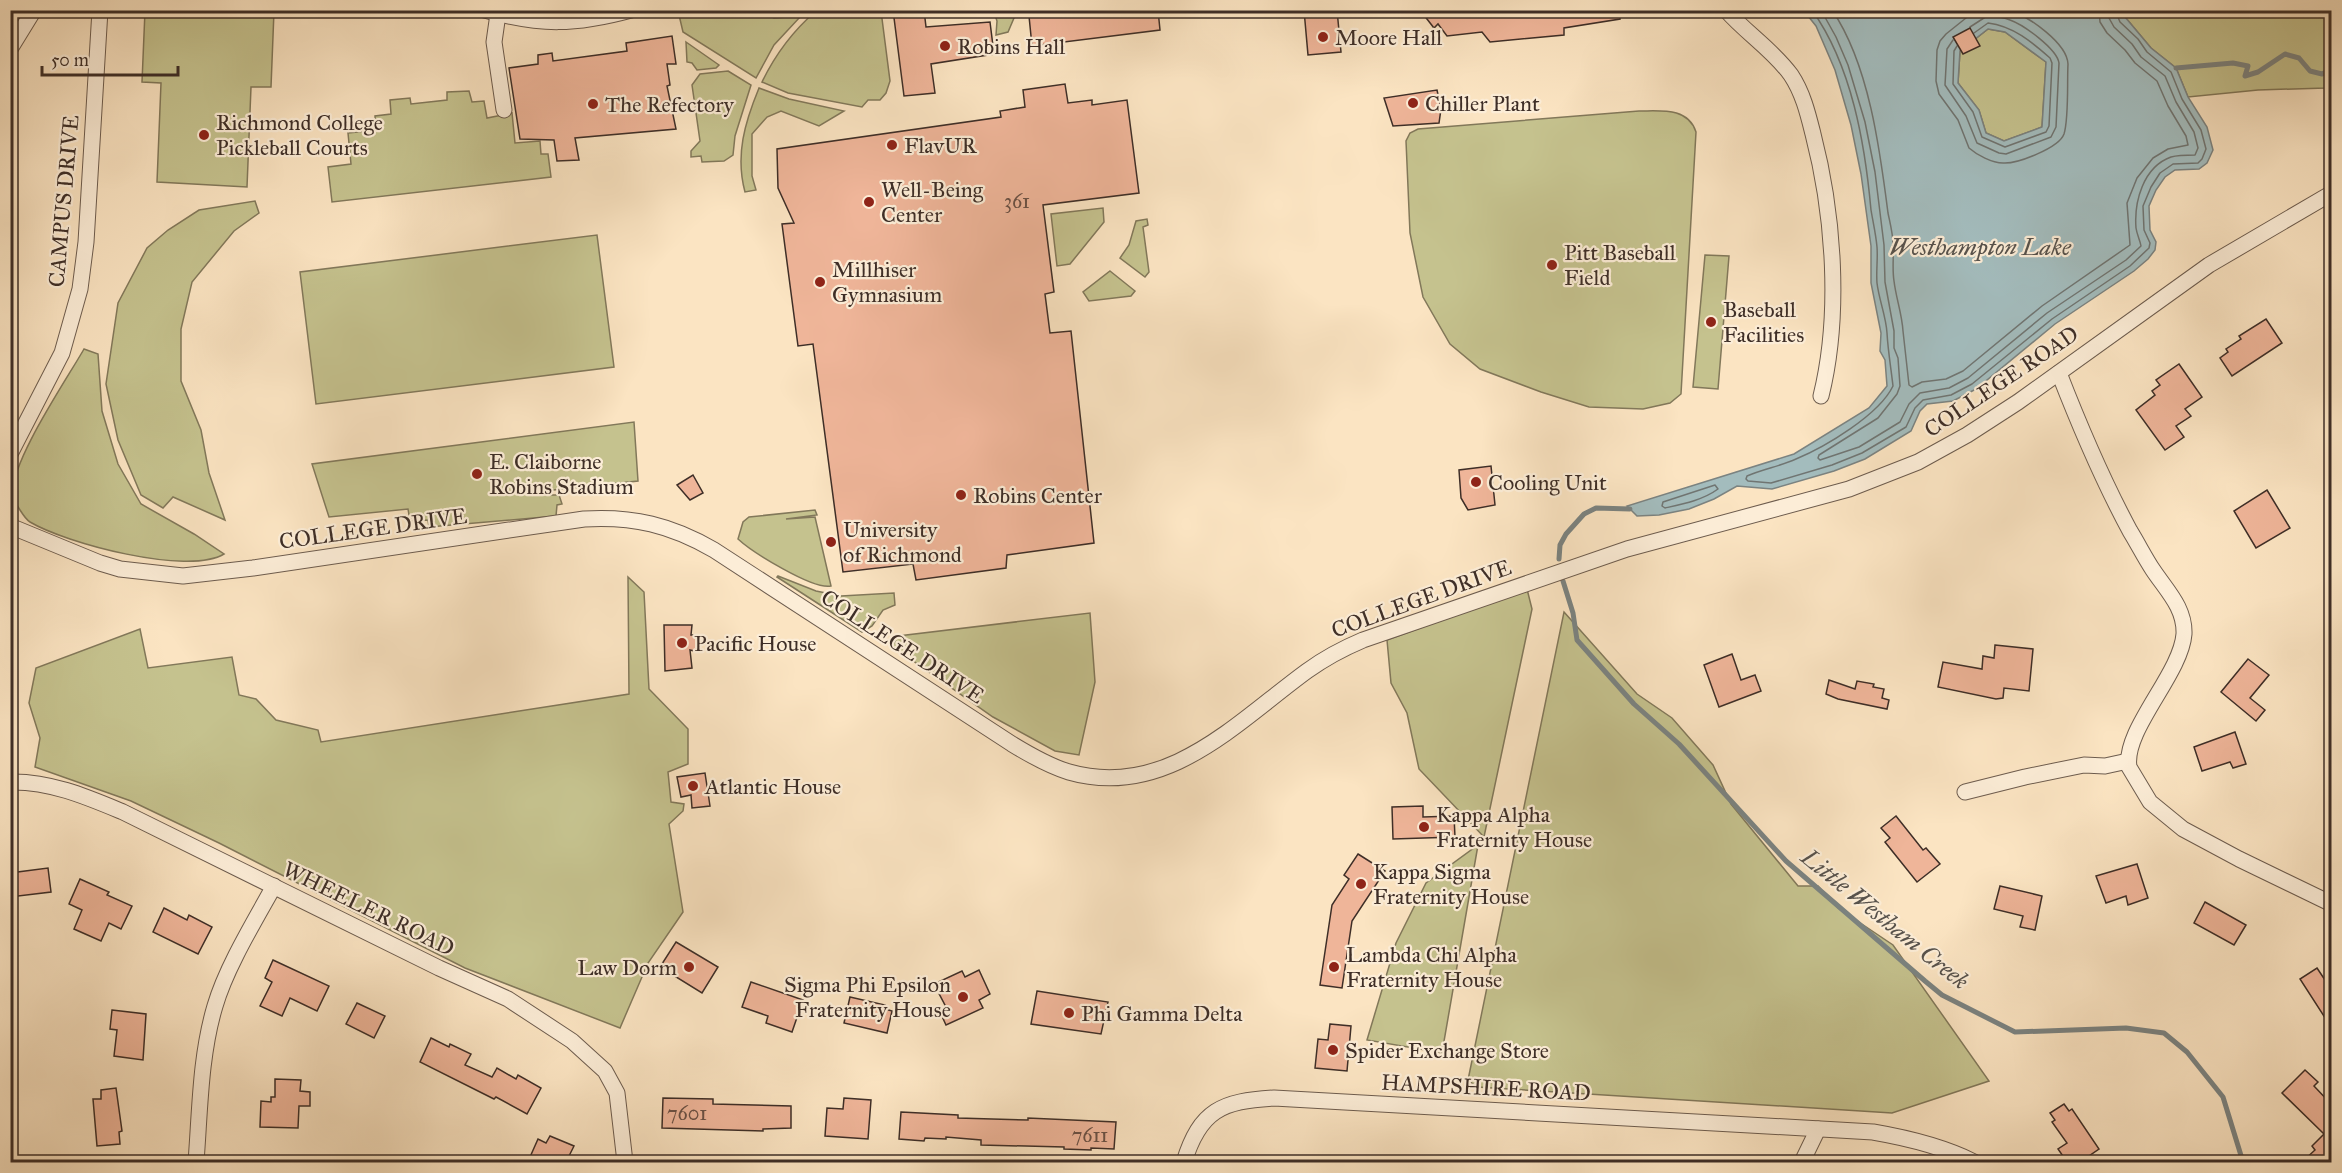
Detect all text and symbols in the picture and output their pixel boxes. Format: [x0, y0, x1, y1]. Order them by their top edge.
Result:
place label: Moore Hall [1335, 24, 1442, 51]
marker: Moore Hall [1316, 30, 1330, 44]
place label: Robins Hall [957, 33, 1065, 60]
scale bar [42, 39, 178, 77]
marker: Robins Hall [938, 39, 952, 53]
text: 50 m [51, 49, 89, 71]
place label: Chiller Plant [1425, 90, 1540, 117]
place label: The Refectory [605, 91, 735, 118]
marker: Chiller Plant [1406, 96, 1420, 110]
marker: The Refectory [586, 97, 600, 111]
place label: Richmond College Pickleball Courts [216, 109, 383, 161]
street label: CAMPUS DRIVE [43, 114, 84, 288]
marker: Richmond College Pickleball Courts [197, 128, 211, 142]
place label: FlavUR [904, 132, 977, 159]
marker: FlavUR [885, 138, 899, 152]
place label: Well-Being Center [881, 176, 984, 228]
house number: 361 [1004, 189, 1030, 213]
marker: Well-Being Center [862, 195, 876, 209]
water label: Westhampton Lake [1889, 232, 2072, 262]
place label: Pitt Baseball Field [1564, 239, 1676, 291]
place label: Millhiser Gymnasium [832, 256, 943, 308]
marker: Pitt Baseball Field [1545, 258, 1559, 272]
marker: Millhiser Gymnasium [813, 275, 827, 289]
place label: Baseball Facilities [1723, 296, 1804, 348]
marker: Baseball Facilities [1704, 315, 1718, 329]
street label: COLLEGE ROAD [1919, 320, 2083, 443]
place label: E. Claiborne Robins Stadium [489, 448, 634, 500]
marker: E. Claiborne Robins Stadium [470, 467, 484, 481]
place label: Cooling Unit [1488, 469, 1607, 496]
marker: Cooling Unit [1469, 475, 1483, 489]
place label: Robins Center [973, 482, 1103, 509]
marker: Robins Center [954, 488, 968, 502]
street label: COLLEGE DRIVE [277, 502, 469, 555]
place label: University of Richmond [843, 516, 962, 568]
marker: University of Richmond [824, 535, 838, 549]
street label: COLLEGE DRIVE [1328, 553, 1515, 644]
street label: COLLEGE DRIVE [816, 584, 990, 709]
place label: Pacific House [694, 630, 817, 657]
marker: Pacific House [675, 636, 689, 650]
place label: Atlantic House [704, 773, 841, 800]
marker: Atlantic House [686, 779, 700, 793]
place label: Kappa Alpha Fraternity House [1436, 801, 1592, 853]
marker: Kappa Alpha Fraternity House [1417, 820, 1431, 834]
water label: Little Westham Creek [1794, 842, 1975, 996]
street label: WHEELER ROAD [279, 855, 459, 962]
place label: Kappa Sigma Fraternity House [1373, 858, 1529, 910]
marker: Kappa Sigma Fraternity House [1354, 877, 1368, 891]
place label: Lambda Chi Alpha Fraternity House [1346, 941, 1518, 993]
place label: Law Dorm [577, 954, 678, 981]
marker: Law Dorm [682, 960, 696, 974]
marker: Lambda Chi Alpha Fraternity House [1327, 960, 1341, 974]
place label: Sigma Phi Epsilon Fraternity House [784, 971, 951, 1023]
marker: Sigma Phi Epsilon Fraternity House [956, 990, 970, 1004]
place label: Phi Gamma Delta [1081, 1000, 1243, 1027]
marker: Phi Gamma Delta [1062, 1006, 1076, 1020]
place label: Spider Exchange Store [1345, 1037, 1549, 1064]
marker: Spider Exchange Store [1326, 1043, 1340, 1057]
street label: HAMPSHIRE ROAD [1380, 1069, 1591, 1106]
house number: 7601 [667, 1101, 707, 1125]
house number: 7611 [1072, 1123, 1108, 1147]

